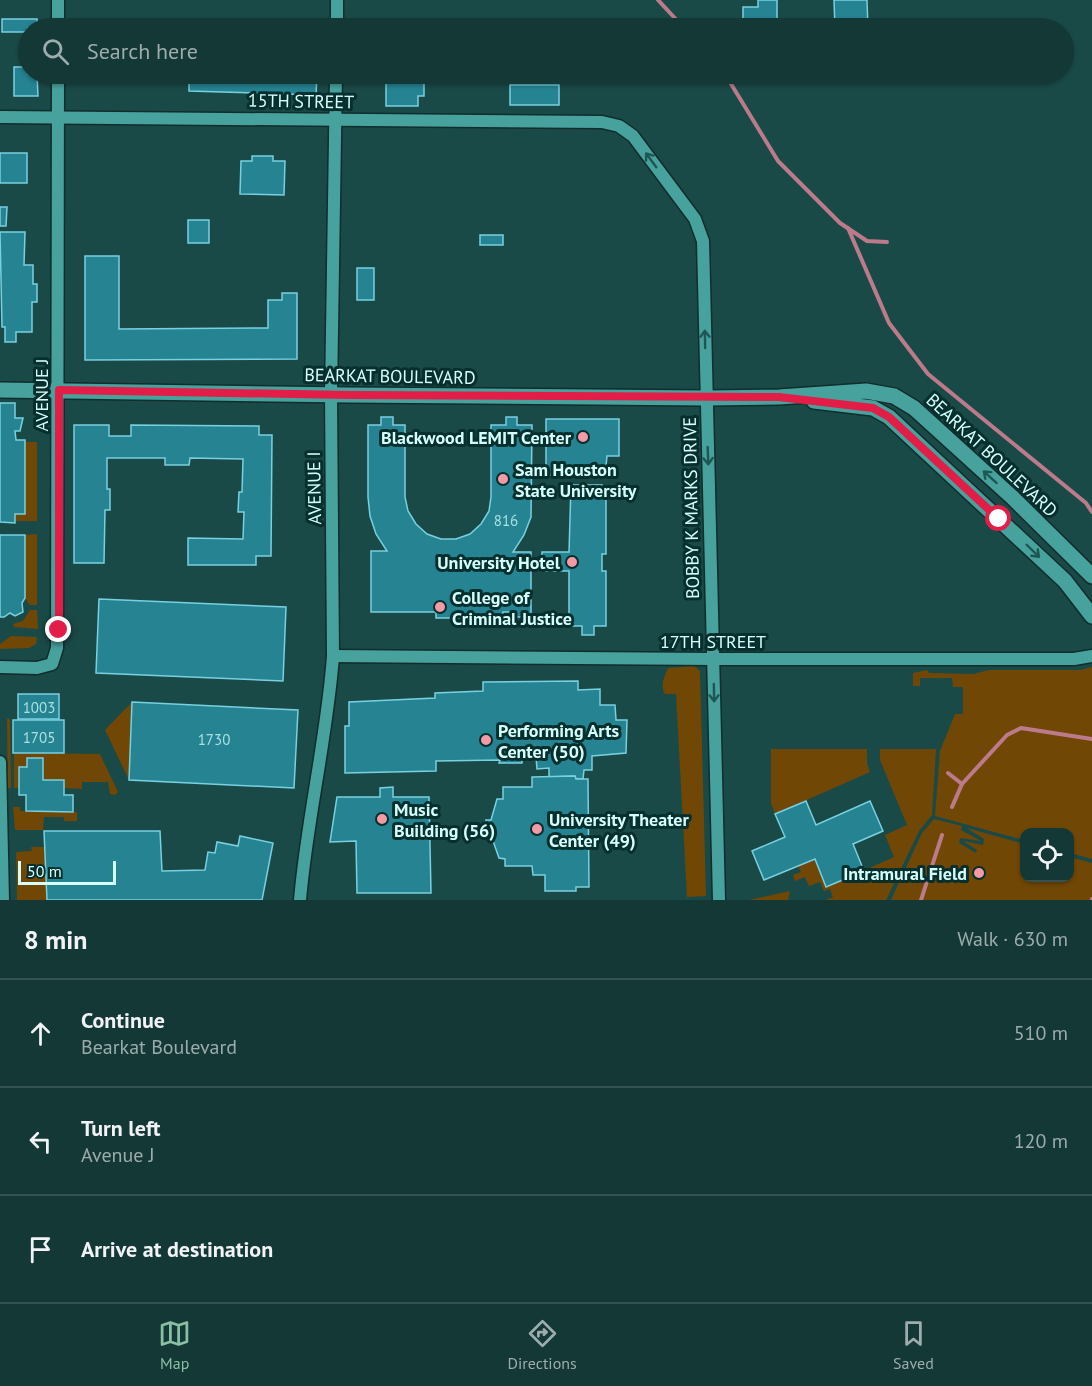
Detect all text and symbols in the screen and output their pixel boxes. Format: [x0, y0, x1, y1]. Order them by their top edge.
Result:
search box [18, 18, 1074, 84]
icon: search [39, 35, 72, 68]
text: Search here [87, 37, 198, 65]
street label: 15TH STREET [248, 89, 354, 113]
one-way arrow [645, 152, 657, 168]
one-way arrow [699, 330, 711, 350]
street label: AVENUE J [30, 358, 53, 432]
street label: BEARKAT BOULEVARD [304, 363, 476, 389]
street label: BEARKAT BOULEVARD [922, 388, 1062, 522]
street label: BOBBY K MARKS DRIVE [678, 417, 704, 599]
place label: Blackwood LEMIT Center [381, 426, 572, 449]
marker: Blackwood LEMIT Center [576, 430, 590, 444]
one-way arrow [702, 446, 714, 465]
street label: AVENUE I [302, 451, 326, 525]
place label: Sam Houston State University [515, 458, 637, 502]
one-way arrow [982, 470, 997, 484]
marker: Sam Houston State University [496, 472, 510, 486]
route start [985, 505, 1011, 531]
house number: 816 [494, 511, 518, 530]
one-way arrow [1026, 544, 1041, 559]
place label: University Hotel [437, 551, 561, 574]
marker: University Hotel [565, 555, 579, 569]
place label: College of Criminal Justice [452, 586, 572, 630]
marker: College of Criminal Justice [433, 600, 447, 614]
route end [45, 616, 71, 642]
street label: 17TH STREET [660, 630, 766, 653]
one-way arrow [708, 682, 720, 702]
house number: 1003 [23, 698, 55, 717]
place label: Performing Arts Center (50) [498, 719, 619, 763]
house number: 1705 [23, 728, 55, 747]
house number: 1730 [198, 730, 230, 749]
marker: Performing Arts Center (50) [479, 733, 493, 747]
place label: Music Building (56) [394, 798, 495, 842]
place label: University Theater Center (49) [549, 808, 689, 852]
marker: Music Building (56) [375, 812, 389, 826]
marker: University Theater Center (49) [530, 822, 544, 836]
map controls [1020, 828, 1074, 882]
button: locate [1020, 828, 1074, 882]
scale bar [18, 858, 116, 886]
text: 50 m [27, 861, 62, 881]
place label: Intramural Field [843, 862, 967, 885]
marker: Intramural Field [972, 866, 986, 880]
text: 8 min [24, 923, 87, 956]
text: Walk · 630 m [957, 926, 1068, 952]
text: Continue [81, 1006, 165, 1034]
icon: ahead [24, 1017, 57, 1050]
text: 510 m [1014, 1020, 1068, 1046]
text: Bearkat Boulevard [81, 1034, 237, 1060]
text: Turn left [81, 1114, 161, 1142]
icon: left [24, 1125, 57, 1158]
text: 120 m [1014, 1128, 1068, 1154]
text: Avenue J [81, 1142, 155, 1168]
icon: arrive [24, 1233, 57, 1266]
text: Arrive at destination [81, 1235, 273, 1263]
tab: Map [158, 1317, 191, 1373]
tab: Directions [508, 1317, 577, 1373]
tab: Saved [893, 1317, 934, 1373]

